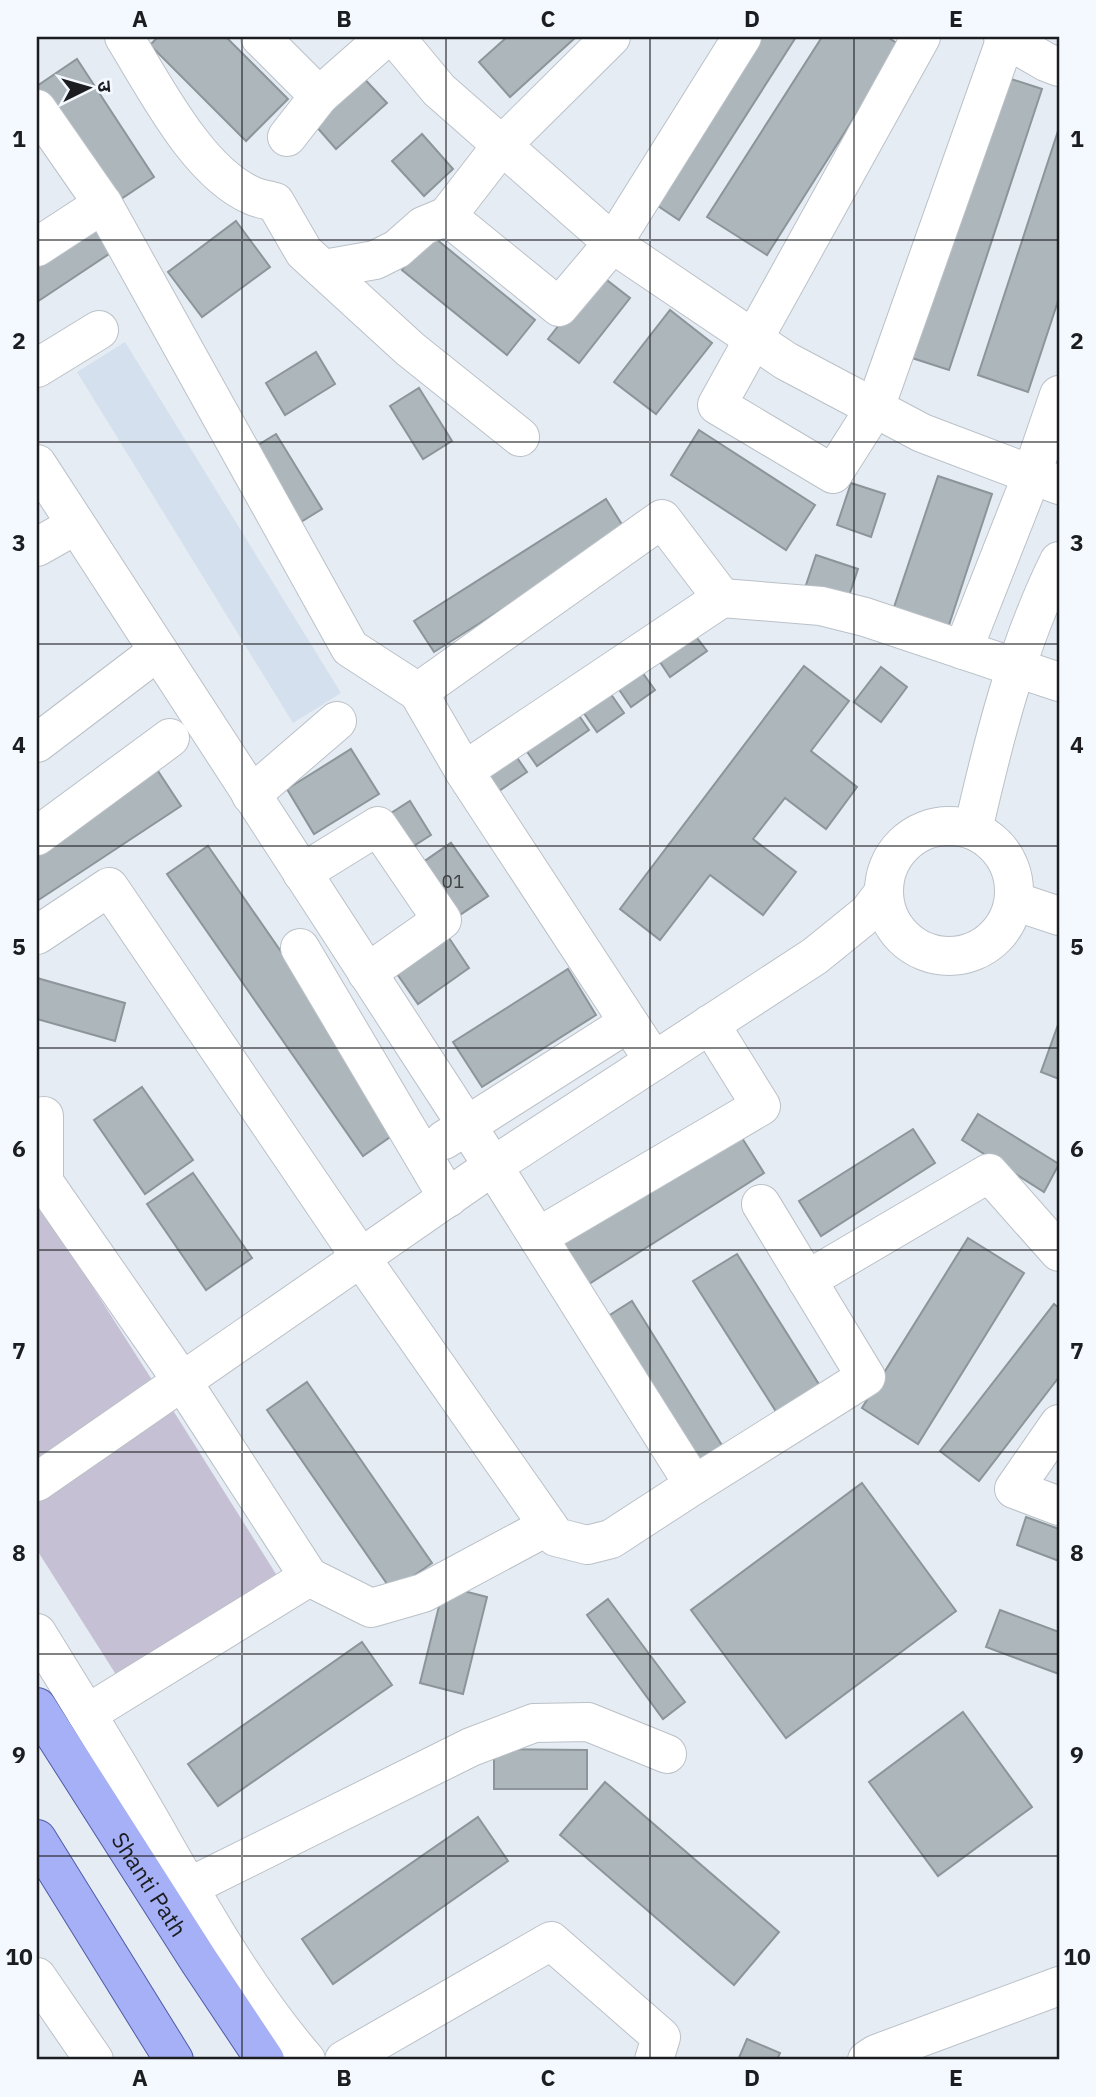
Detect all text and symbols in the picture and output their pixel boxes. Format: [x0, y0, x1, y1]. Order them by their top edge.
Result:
text: A [132, 3, 148, 33]
text: B [336, 3, 352, 33]
text: C [541, 3, 556, 33]
text: D [744, 3, 760, 33]
text: E [949, 3, 963, 33]
north arrow [52, 52, 122, 122]
text: उ [92, 80, 117, 94]
text: 1 [12, 123, 26, 153]
text: 1 [1070, 123, 1084, 153]
text: 2 [12, 325, 26, 355]
text: 2 [1070, 325, 1084, 355]
text: 3 [12, 527, 26, 557]
text: 3 [1070, 527, 1084, 557]
text: 4 [12, 729, 26, 759]
text: 4 [1070, 729, 1084, 759]
house number: 01 [442, 869, 464, 893]
text: 5 [12, 931, 26, 961]
text: 5 [1070, 931, 1084, 961]
text: 6 [12, 1133, 26, 1163]
text: 6 [1070, 1133, 1084, 1163]
text: 7 [12, 1335, 26, 1365]
text: 7 [1070, 1335, 1084, 1365]
text: 8 [12, 1537, 26, 1567]
text: 8 [1070, 1537, 1084, 1567]
text: 9 [12, 1739, 26, 1769]
text: 9 [1070, 1739, 1084, 1769]
street label: Shanti Path [105, 1826, 194, 1942]
text: 10 [5, 1941, 33, 1971]
text: 10 [1063, 1941, 1091, 1971]
text: A [132, 2062, 148, 2092]
text: B [336, 2062, 352, 2092]
text: C [541, 2062, 556, 2092]
text: D [744, 2062, 760, 2092]
text: E [949, 2062, 963, 2092]

